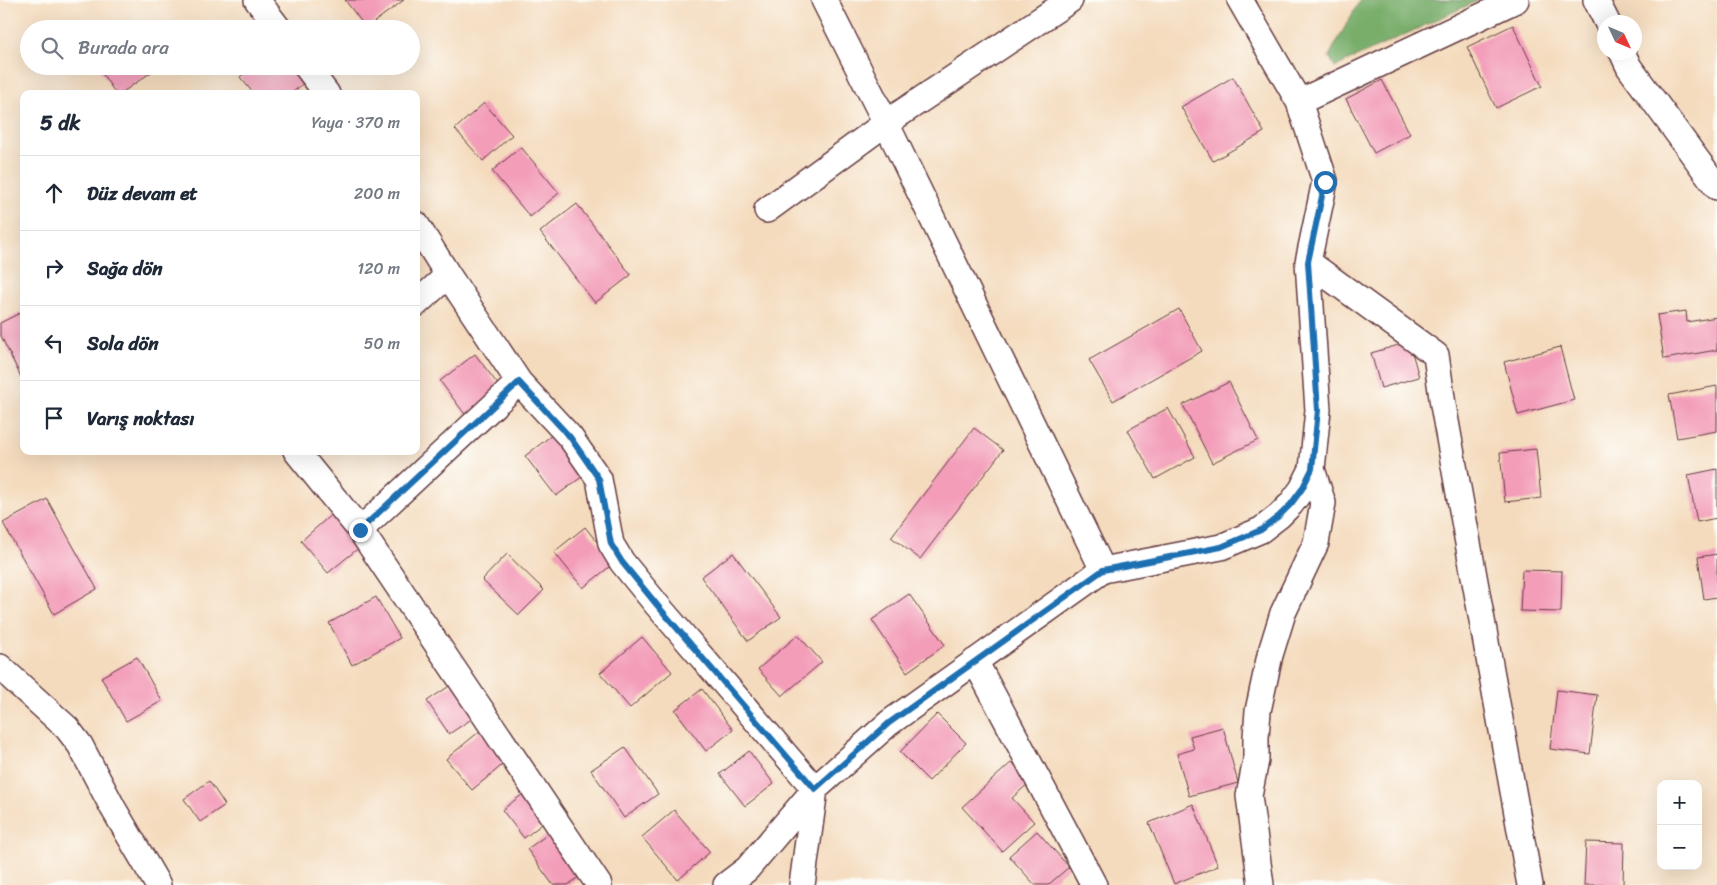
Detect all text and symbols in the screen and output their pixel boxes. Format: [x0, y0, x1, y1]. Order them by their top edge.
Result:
north arrow [1597, 15, 1642, 60]
search box [20, 20, 420, 75]
text: Burada ara [78, 31, 169, 64]
icon: search [38, 34, 66, 62]
text: 5 dk [40, 104, 81, 142]
text: Yaya · 370 m [311, 108, 400, 137]
route start [1314, 171, 1337, 194]
text: Düz devam et [87, 177, 198, 210]
icon: ahead [40, 179, 68, 207]
text: 200 m [354, 179, 400, 208]
text: Sağa dön [87, 252, 162, 285]
icon: right [40, 254, 68, 282]
text: 120 m [357, 254, 400, 283]
text: Sola dön [87, 327, 158, 360]
icon: left [40, 329, 68, 357]
text: 50 m [364, 329, 400, 358]
text: Varış noktası [87, 402, 194, 435]
icon: arrive [40, 404, 68, 432]
route end [349, 519, 372, 542]
map controls [1657, 780, 1702, 870]
button: + [1657, 780, 1702, 825]
button: − [1657, 825, 1702, 870]

